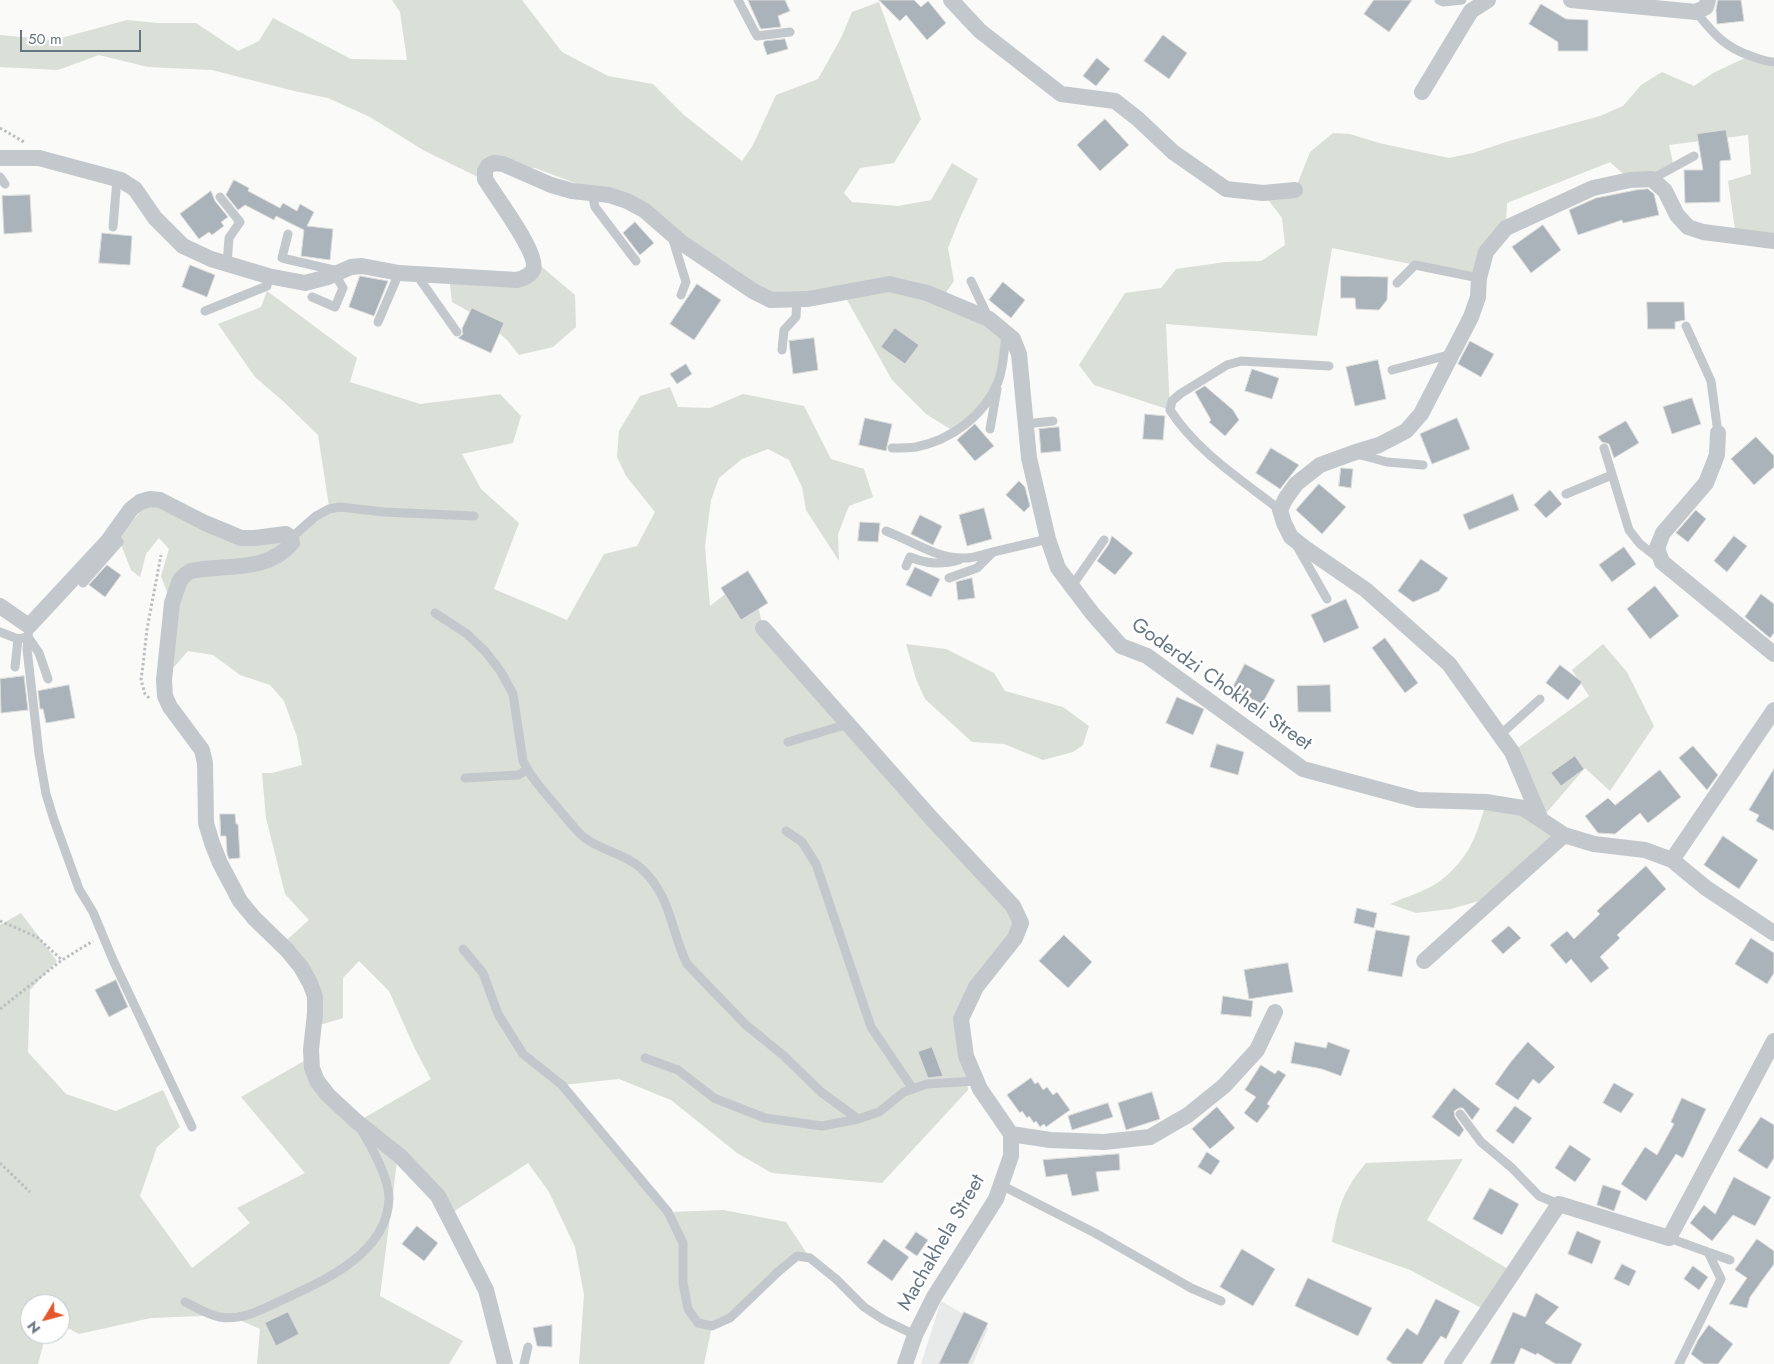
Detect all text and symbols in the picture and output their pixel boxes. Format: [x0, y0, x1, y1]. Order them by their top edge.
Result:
scale bar [22, 20, 144, 52]
text: 50 m [28, 28, 62, 50]
street label: Goderdzi Chokheli Street [1126, 614, 1316, 756]
street label: Machakhela Street [893, 1171, 991, 1315]
north arrow [20, 1294, 70, 1344]
text: N [22, 1317, 45, 1338]

